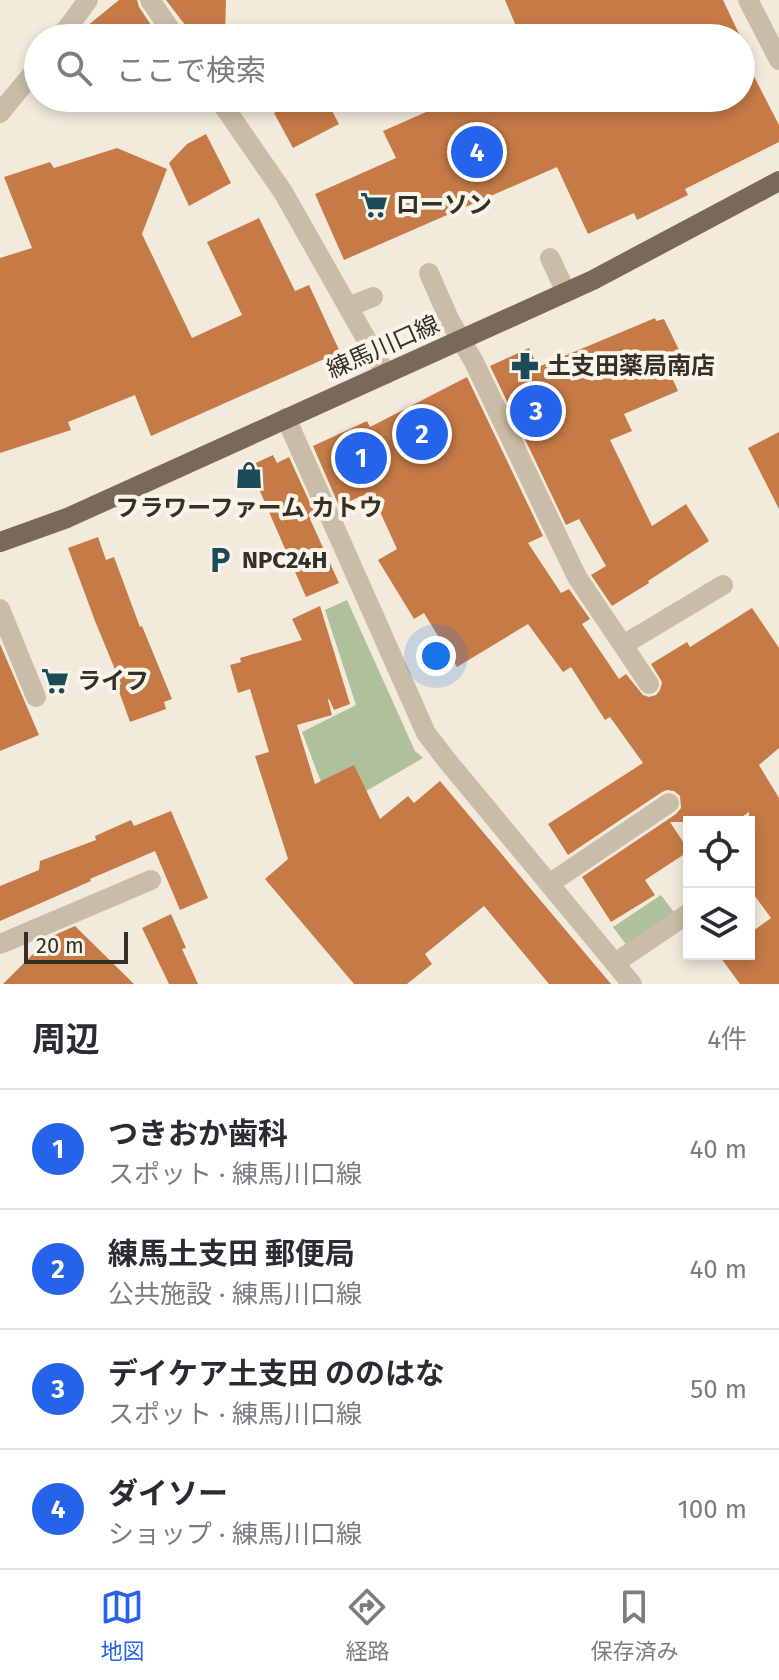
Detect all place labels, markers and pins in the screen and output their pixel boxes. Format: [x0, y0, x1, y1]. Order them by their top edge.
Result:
pin: 4 [451, 122, 503, 182]
supermarket icon: ローソン [359, 190, 389, 220]
place label: ローソン [396, 191, 492, 219]
pharmacy icon: 土支田薬局南店 [510, 351, 540, 381]
place label: 土支田薬局南店 [547, 352, 715, 380]
pin: 3 [510, 381, 562, 441]
pin: 2 [396, 404, 448, 464]
pin: 1 [335, 428, 387, 488]
shop icon: フラワーファーム カトウ [234, 460, 264, 490]
place label: フラワーファーム カトウ [115, 494, 383, 522]
parking icon: NPC24H [205, 545, 235, 575]
place label: NPC24H [242, 546, 327, 574]
supermarket icon: ライフ [40, 666, 70, 696]
place label: ライフ [77, 667, 149, 695]

